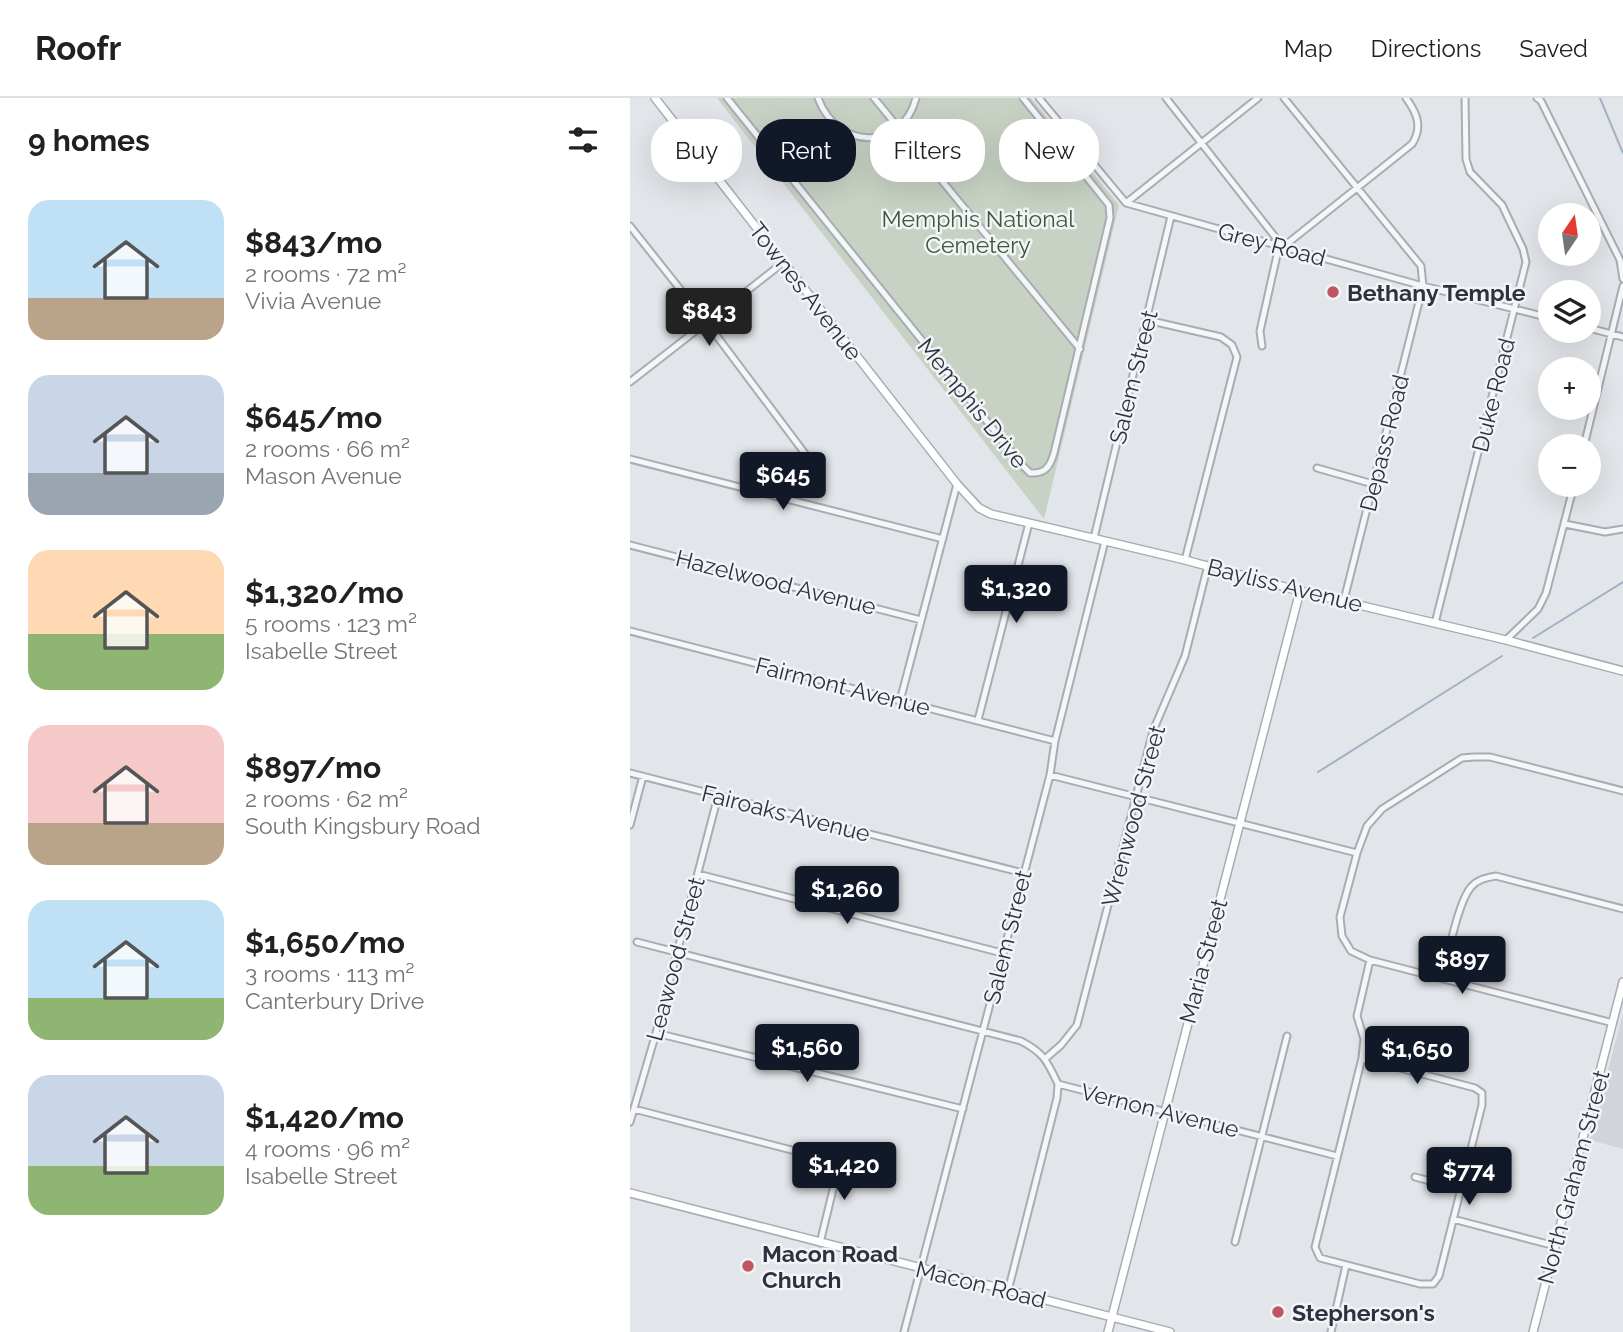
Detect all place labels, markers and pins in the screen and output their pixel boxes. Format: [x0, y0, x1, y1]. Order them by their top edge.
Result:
place label: Bethany Temple [1347, 279, 1526, 306]
marker: Bethany Temple [1325, 284, 1341, 300]
pin: $843 [668, 288, 750, 348]
pin: $645 [742, 452, 824, 512]
pin: $1,320 [959, 566, 1073, 625]
pin: $1,260 [790, 866, 904, 926]
pin: $897 [1421, 936, 1503, 996]
pin: $1,560 [750, 1024, 864, 1084]
pin: $1,650 [1360, 1026, 1474, 1086]
pin: $1,420 [787, 1142, 901, 1202]
pin: $774 [1428, 1148, 1510, 1207]
place label: Macon Road Church [762, 1240, 898, 1293]
marker: Macon Road Church [740, 1258, 756, 1274]
place label: Stepherson's [1292, 1299, 1435, 1326]
marker: Stepherson's [1270, 1304, 1286, 1320]

